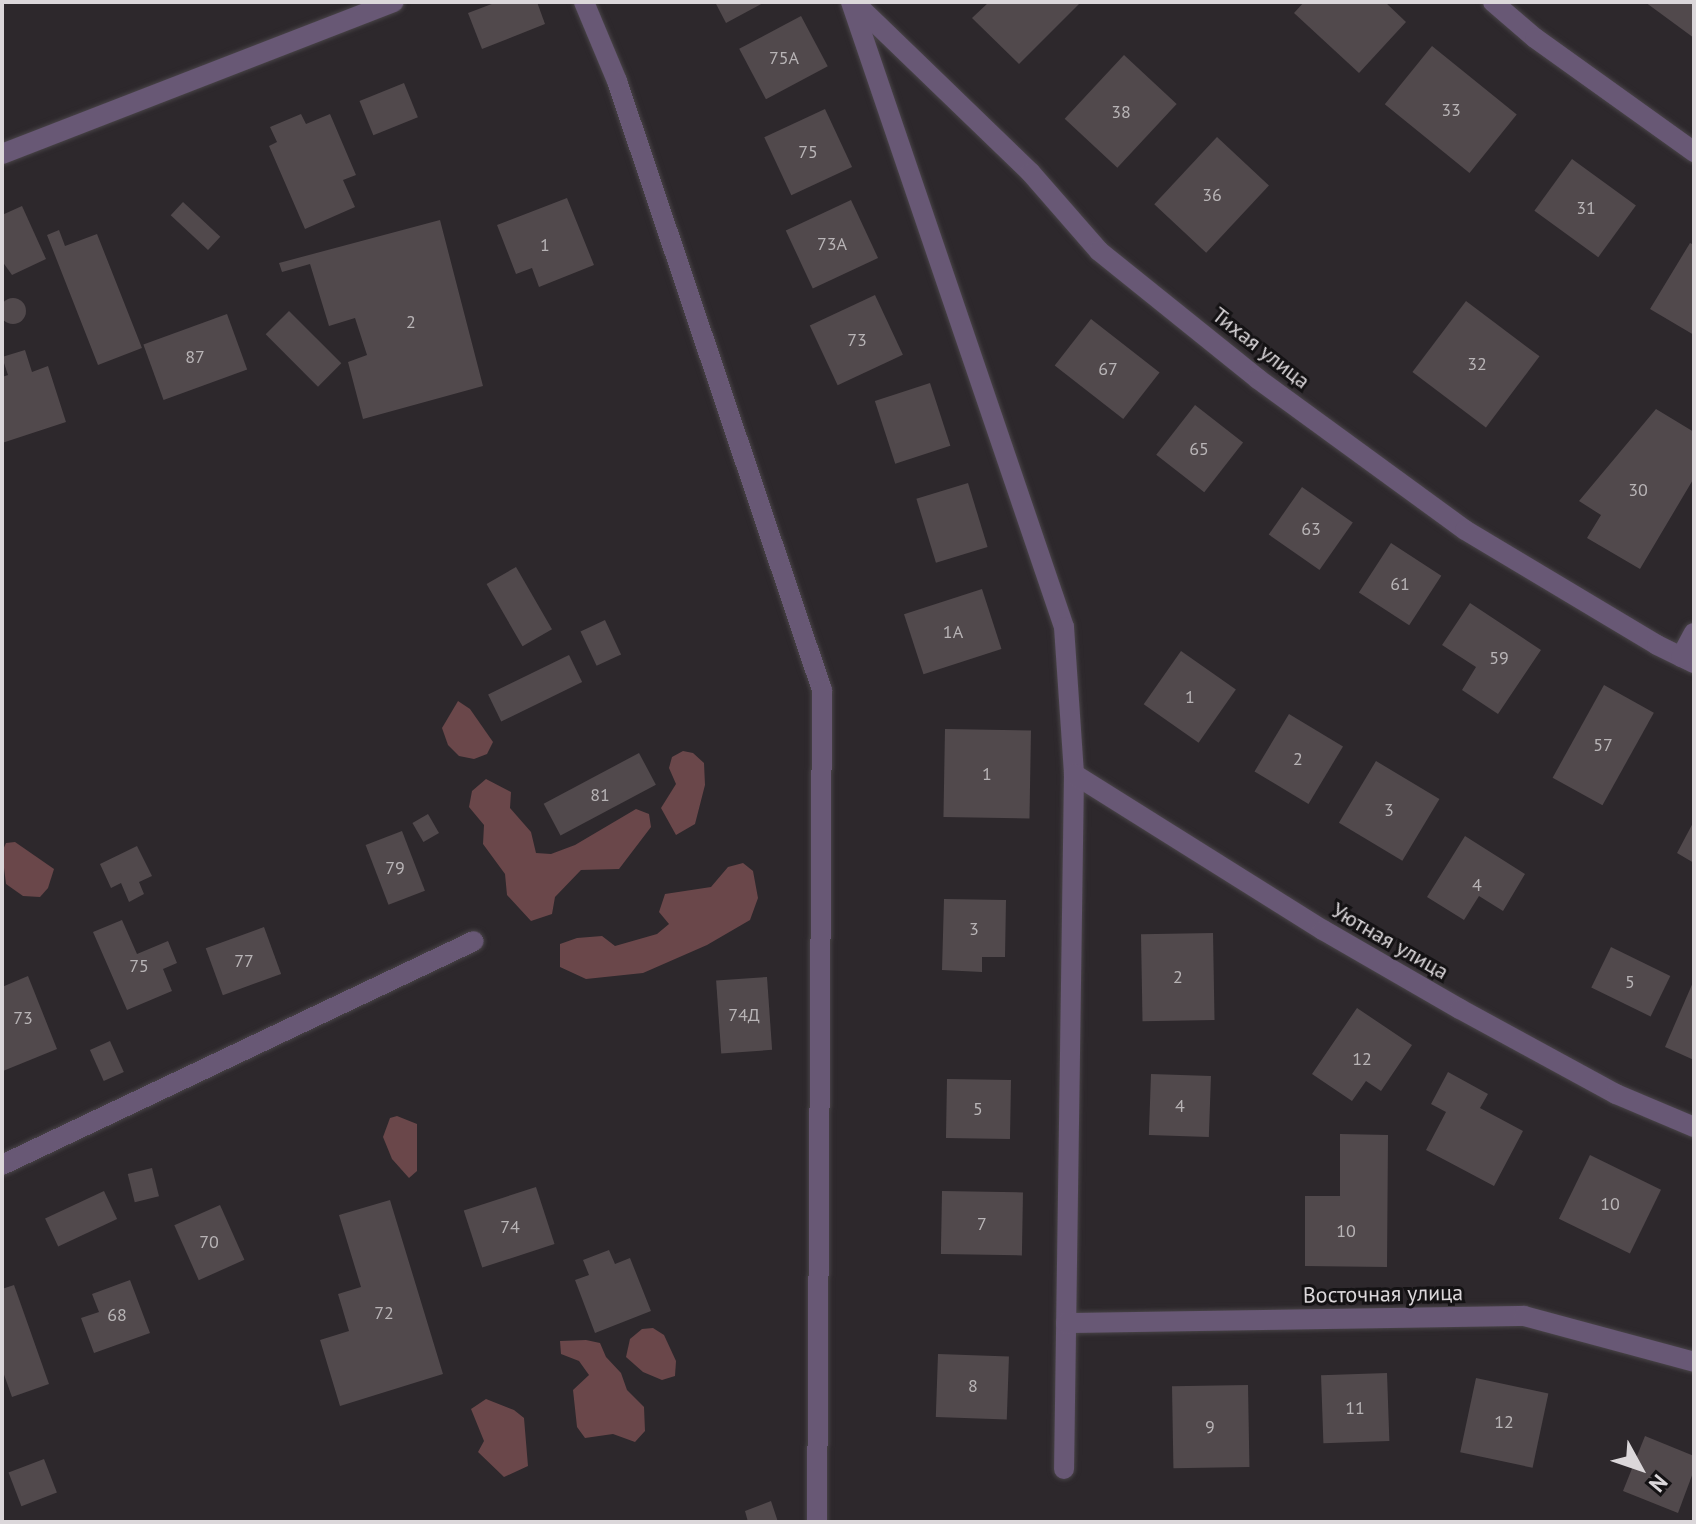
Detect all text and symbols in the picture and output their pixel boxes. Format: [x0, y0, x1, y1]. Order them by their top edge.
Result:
house number: 75А [769, 47, 799, 69]
house number: 33 [1441, 99, 1461, 121]
house number: 38 [1111, 101, 1131, 123]
house number: 75 [798, 141, 818, 163]
house number: 36 [1202, 184, 1222, 206]
house number: 31 [1576, 197, 1596, 219]
house number: 73А [817, 233, 847, 255]
house number: 1 [540, 234, 550, 256]
street label: Тихая улица [1207, 302, 1315, 394]
house number: 2 [406, 311, 416, 333]
house number: 73 [847, 329, 867, 351]
house number: 87 [185, 346, 205, 368]
house number: 32 [1467, 353, 1487, 375]
house number: 67 [1098, 358, 1118, 380]
house number: 65 [1189, 438, 1209, 460]
house number: 30 [1628, 479, 1648, 501]
house number: 63 [1301, 518, 1321, 540]
house number: 61 [1390, 573, 1410, 595]
house number: 1А [943, 621, 963, 643]
house number: 59 [1489, 647, 1509, 669]
house number: 1 [1185, 686, 1195, 708]
house number: 57 [1593, 734, 1613, 756]
house number: 2 [1293, 748, 1303, 770]
house number: 1 [982, 763, 992, 785]
house number: 81 [590, 784, 610, 806]
house number: 3 [1384, 799, 1394, 821]
house number: 79 [385, 857, 405, 879]
house number: 4 [1472, 874, 1482, 896]
street label: Уютная улица [1327, 897, 1453, 985]
house number: 3 [969, 918, 979, 940]
house number: 77 [234, 950, 254, 972]
house number: 75 [129, 955, 149, 977]
house number: 2 [1173, 966, 1183, 988]
house number: 5 [1625, 971, 1635, 993]
house number: 74Д [728, 1004, 760, 1026]
house number: 73 [13, 1007, 33, 1029]
house number: 12 [1352, 1048, 1372, 1070]
house number: 4 [1175, 1095, 1185, 1117]
house number: 5 [973, 1098, 983, 1120]
house number: 10 [1600, 1193, 1620, 1215]
house number: 7 [977, 1213, 987, 1235]
house number: 74 [500, 1216, 520, 1238]
house number: 10 [1336, 1220, 1356, 1242]
house number: 70 [199, 1231, 219, 1253]
street label: Восточная улица [1303, 1279, 1463, 1309]
house number: 72 [374, 1302, 394, 1324]
house number: 68 [107, 1304, 127, 1326]
house number: 8 [968, 1375, 978, 1397]
house number: 11 [1345, 1397, 1365, 1419]
house number: 12 [1494, 1411, 1514, 1433]
house number: 9 [1205, 1416, 1215, 1438]
north arrow [1600, 1428, 1680, 1508]
text: N [1643, 1469, 1674, 1498]

